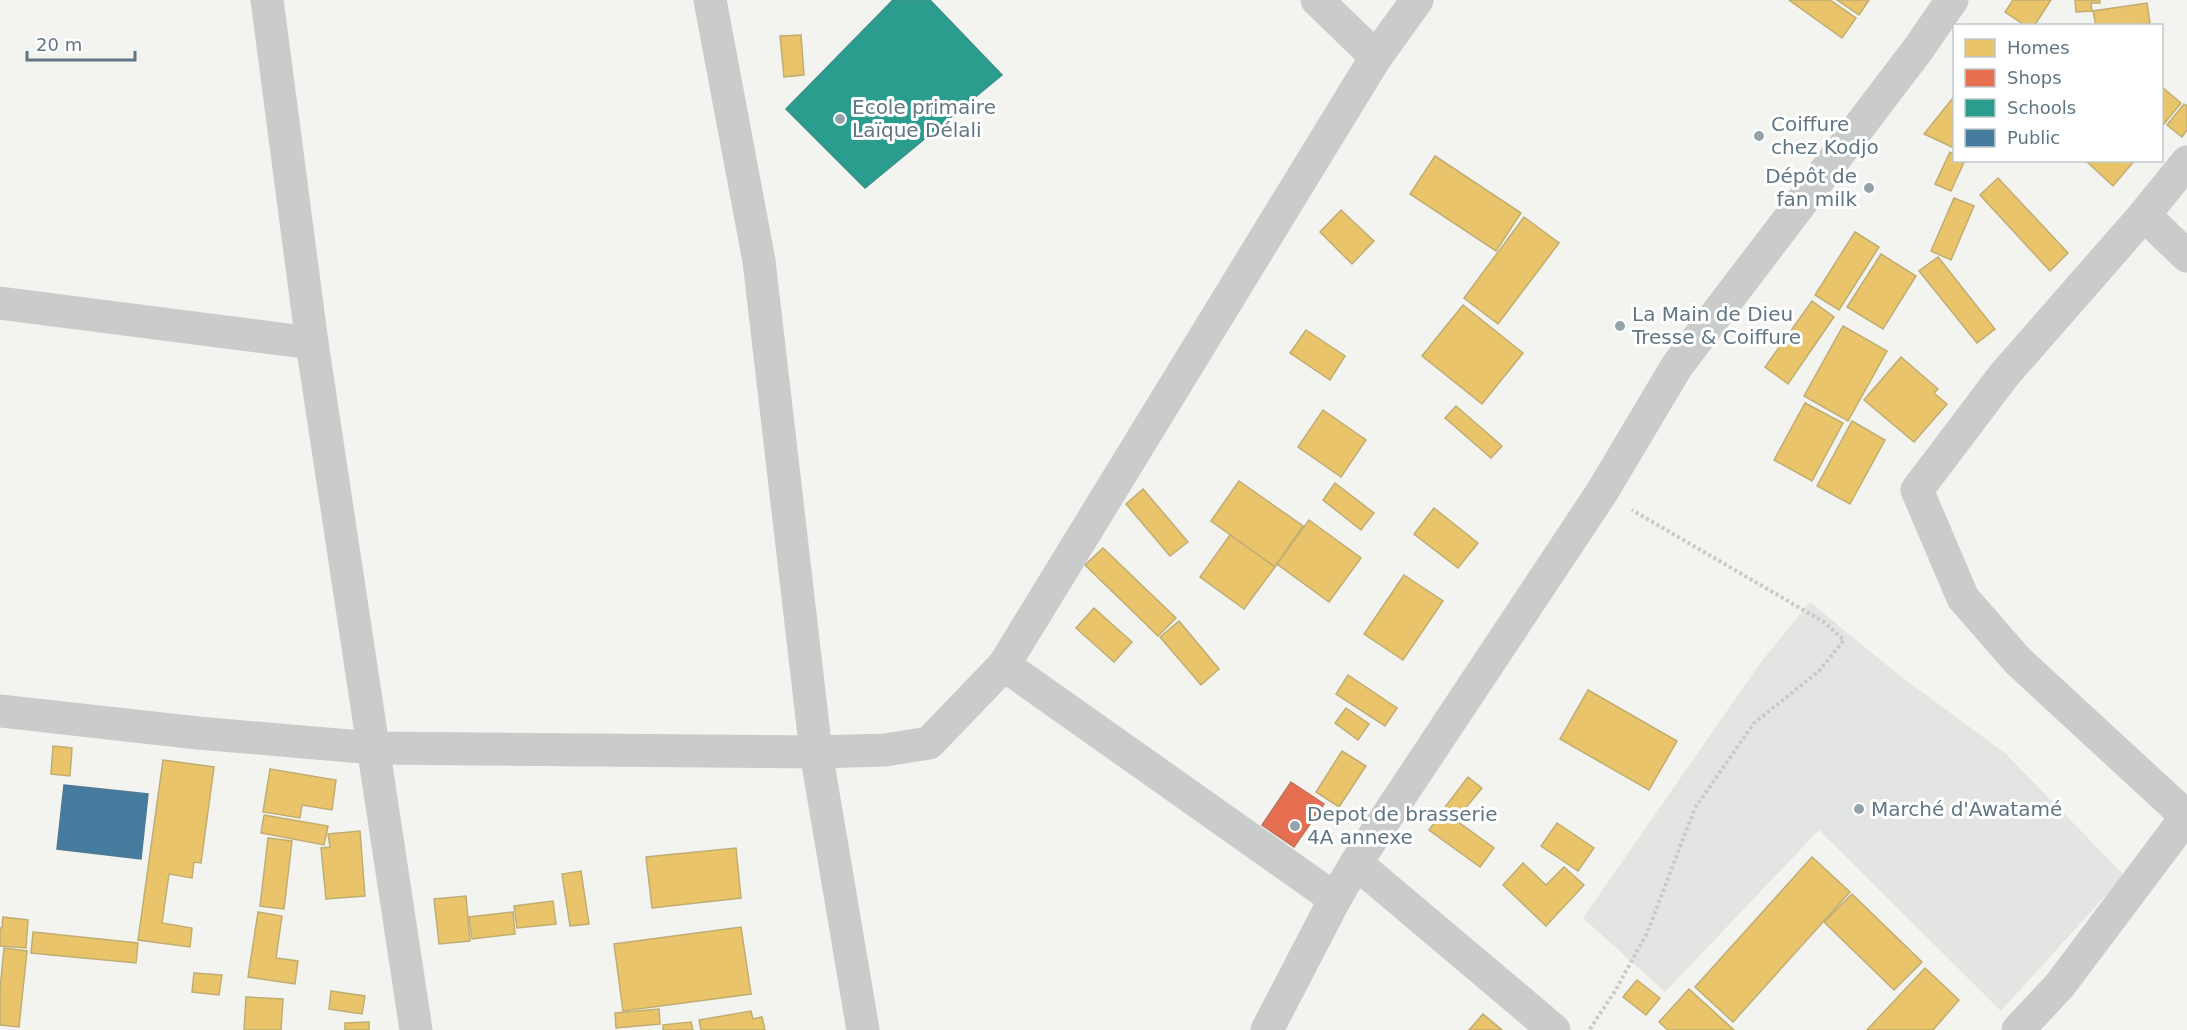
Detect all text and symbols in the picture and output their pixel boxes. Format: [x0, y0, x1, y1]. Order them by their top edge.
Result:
scale bar [27, 24, 135, 62]
legend [1953, 24, 2163, 162]
text: 20 m [36, 34, 82, 55]
text: Homes [2007, 37, 2070, 58]
text: Shops [2007, 67, 2062, 88]
place label: Ecole primaire Laïque Délali [852, 95, 996, 142]
text: Schools [2007, 97, 2076, 118]
marker: Ecole primaire Laïque Délali [833, 112, 847, 126]
place label: Coiffure chez Kodjo [1771, 112, 1879, 159]
text: Public [2007, 127, 2060, 148]
marker: Coiffure chez Kodjo [1752, 129, 1766, 143]
place label: Dépôt de fan milk [1765, 164, 1857, 211]
marker: Dépôt de fan milk [1862, 181, 1876, 195]
place label: La Main de Dieu Tresse & Coiffure [1631, 302, 1801, 349]
marker: La Main de Dieu Tresse & Coiffure [1613, 319, 1627, 333]
place label: Marché d'Awatamé [1871, 797, 2062, 821]
place label: Depot de brasserie 4A annexe [1307, 802, 1498, 849]
marker: Marché d'Awatamé [1852, 802, 1866, 816]
marker: Depot de brasserie 4A annexe [1288, 819, 1302, 833]

